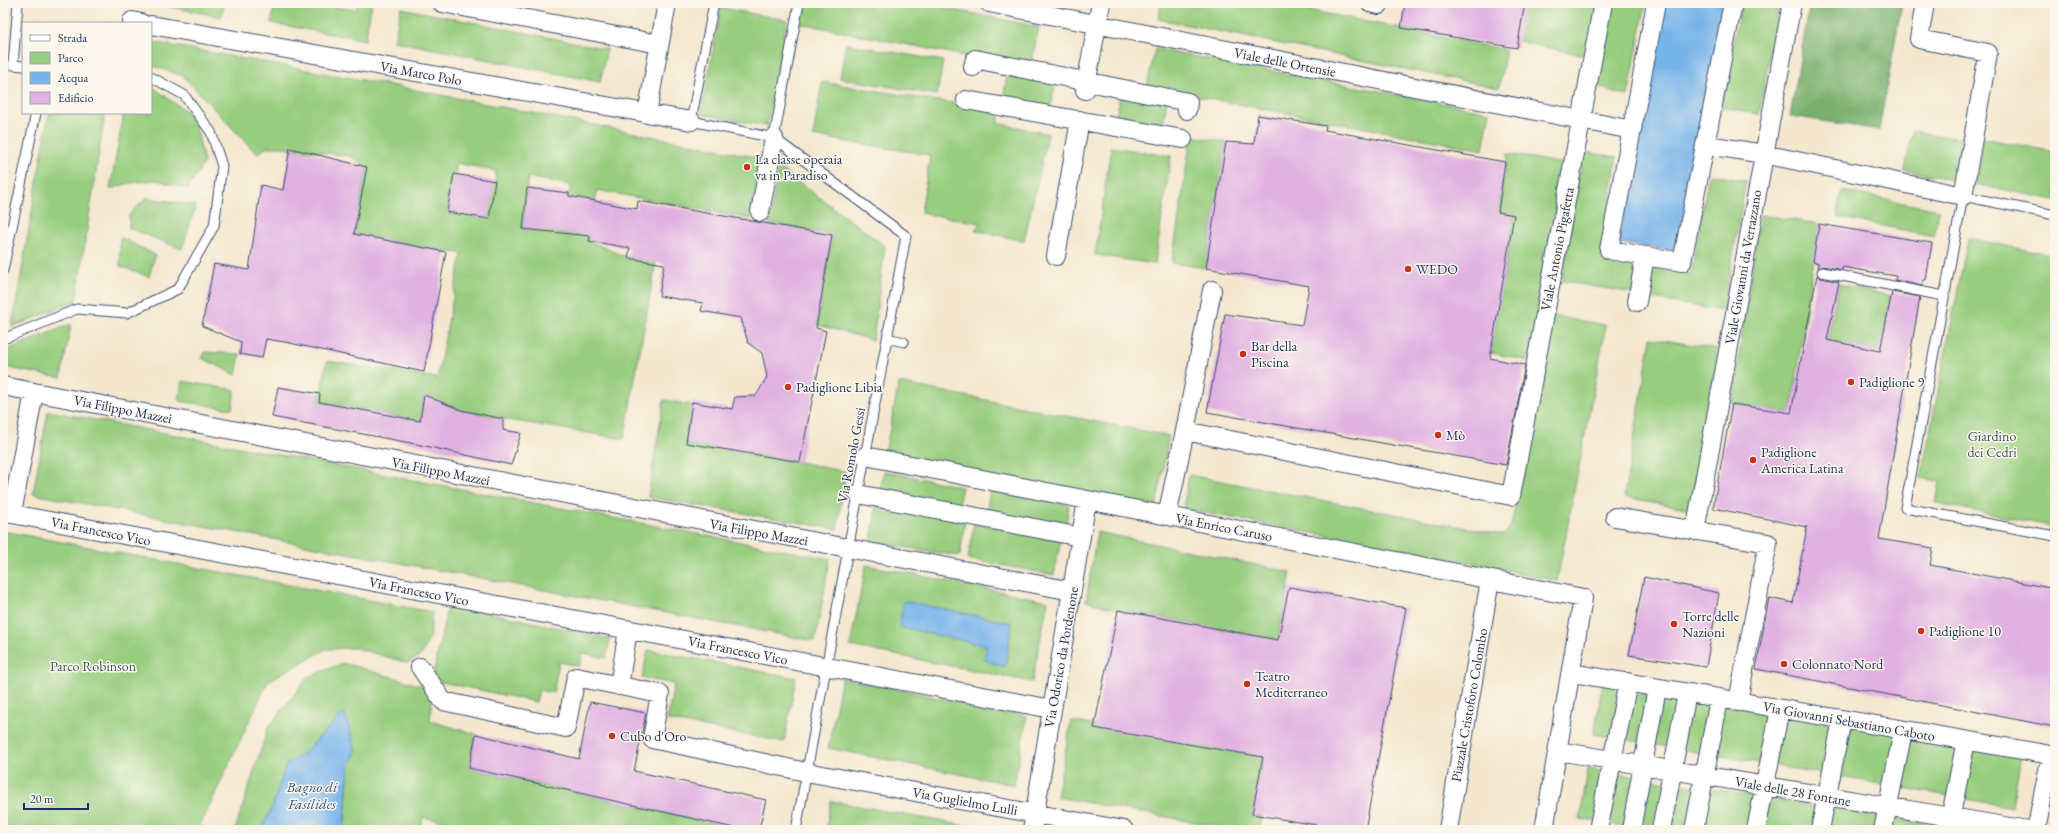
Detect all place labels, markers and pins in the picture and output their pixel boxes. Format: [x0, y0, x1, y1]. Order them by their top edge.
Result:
place label: La classe operaia va in Paradiso [755, 150, 843, 184]
marker: La classe operaia va in Paradiso [742, 162, 752, 172]
place label: WEDO [1416, 260, 1458, 278]
marker: WEDO [1403, 264, 1413, 274]
place label: Bar della Piscina [1251, 337, 1298, 371]
marker: Bar della Piscina [1238, 349, 1248, 359]
place label: Padiglione 9 [1859, 373, 1925, 391]
marker: Padiglione 9 [1846, 377, 1856, 387]
place label: Padiglione Libia [796, 378, 883, 396]
marker: Padiglione Libia [783, 382, 793, 392]
place label: Mò [1446, 426, 1465, 444]
marker: Mò [1433, 430, 1443, 440]
place label: Padiglione America Latina [1760, 443, 1844, 477]
marker: Padiglione America Latina [1748, 455, 1758, 465]
place label: Torre delle Nazioni [1682, 607, 1740, 641]
marker: Torre delle Nazioni [1669, 619, 1679, 629]
place label: Padiglione 10 [1929, 622, 2001, 640]
marker: Padiglione 10 [1916, 626, 1926, 636]
place label: Colonnato Nord [1792, 655, 1884, 673]
marker: Colonnato Nord [1779, 659, 1789, 669]
place label: Teatro Mediterraneo [1255, 667, 1328, 701]
marker: Teatro Mediterraneo [1242, 679, 1252, 689]
place label: Cubo d'Oro [620, 727, 686, 745]
marker: Cubo d'Oro [607, 731, 617, 741]

